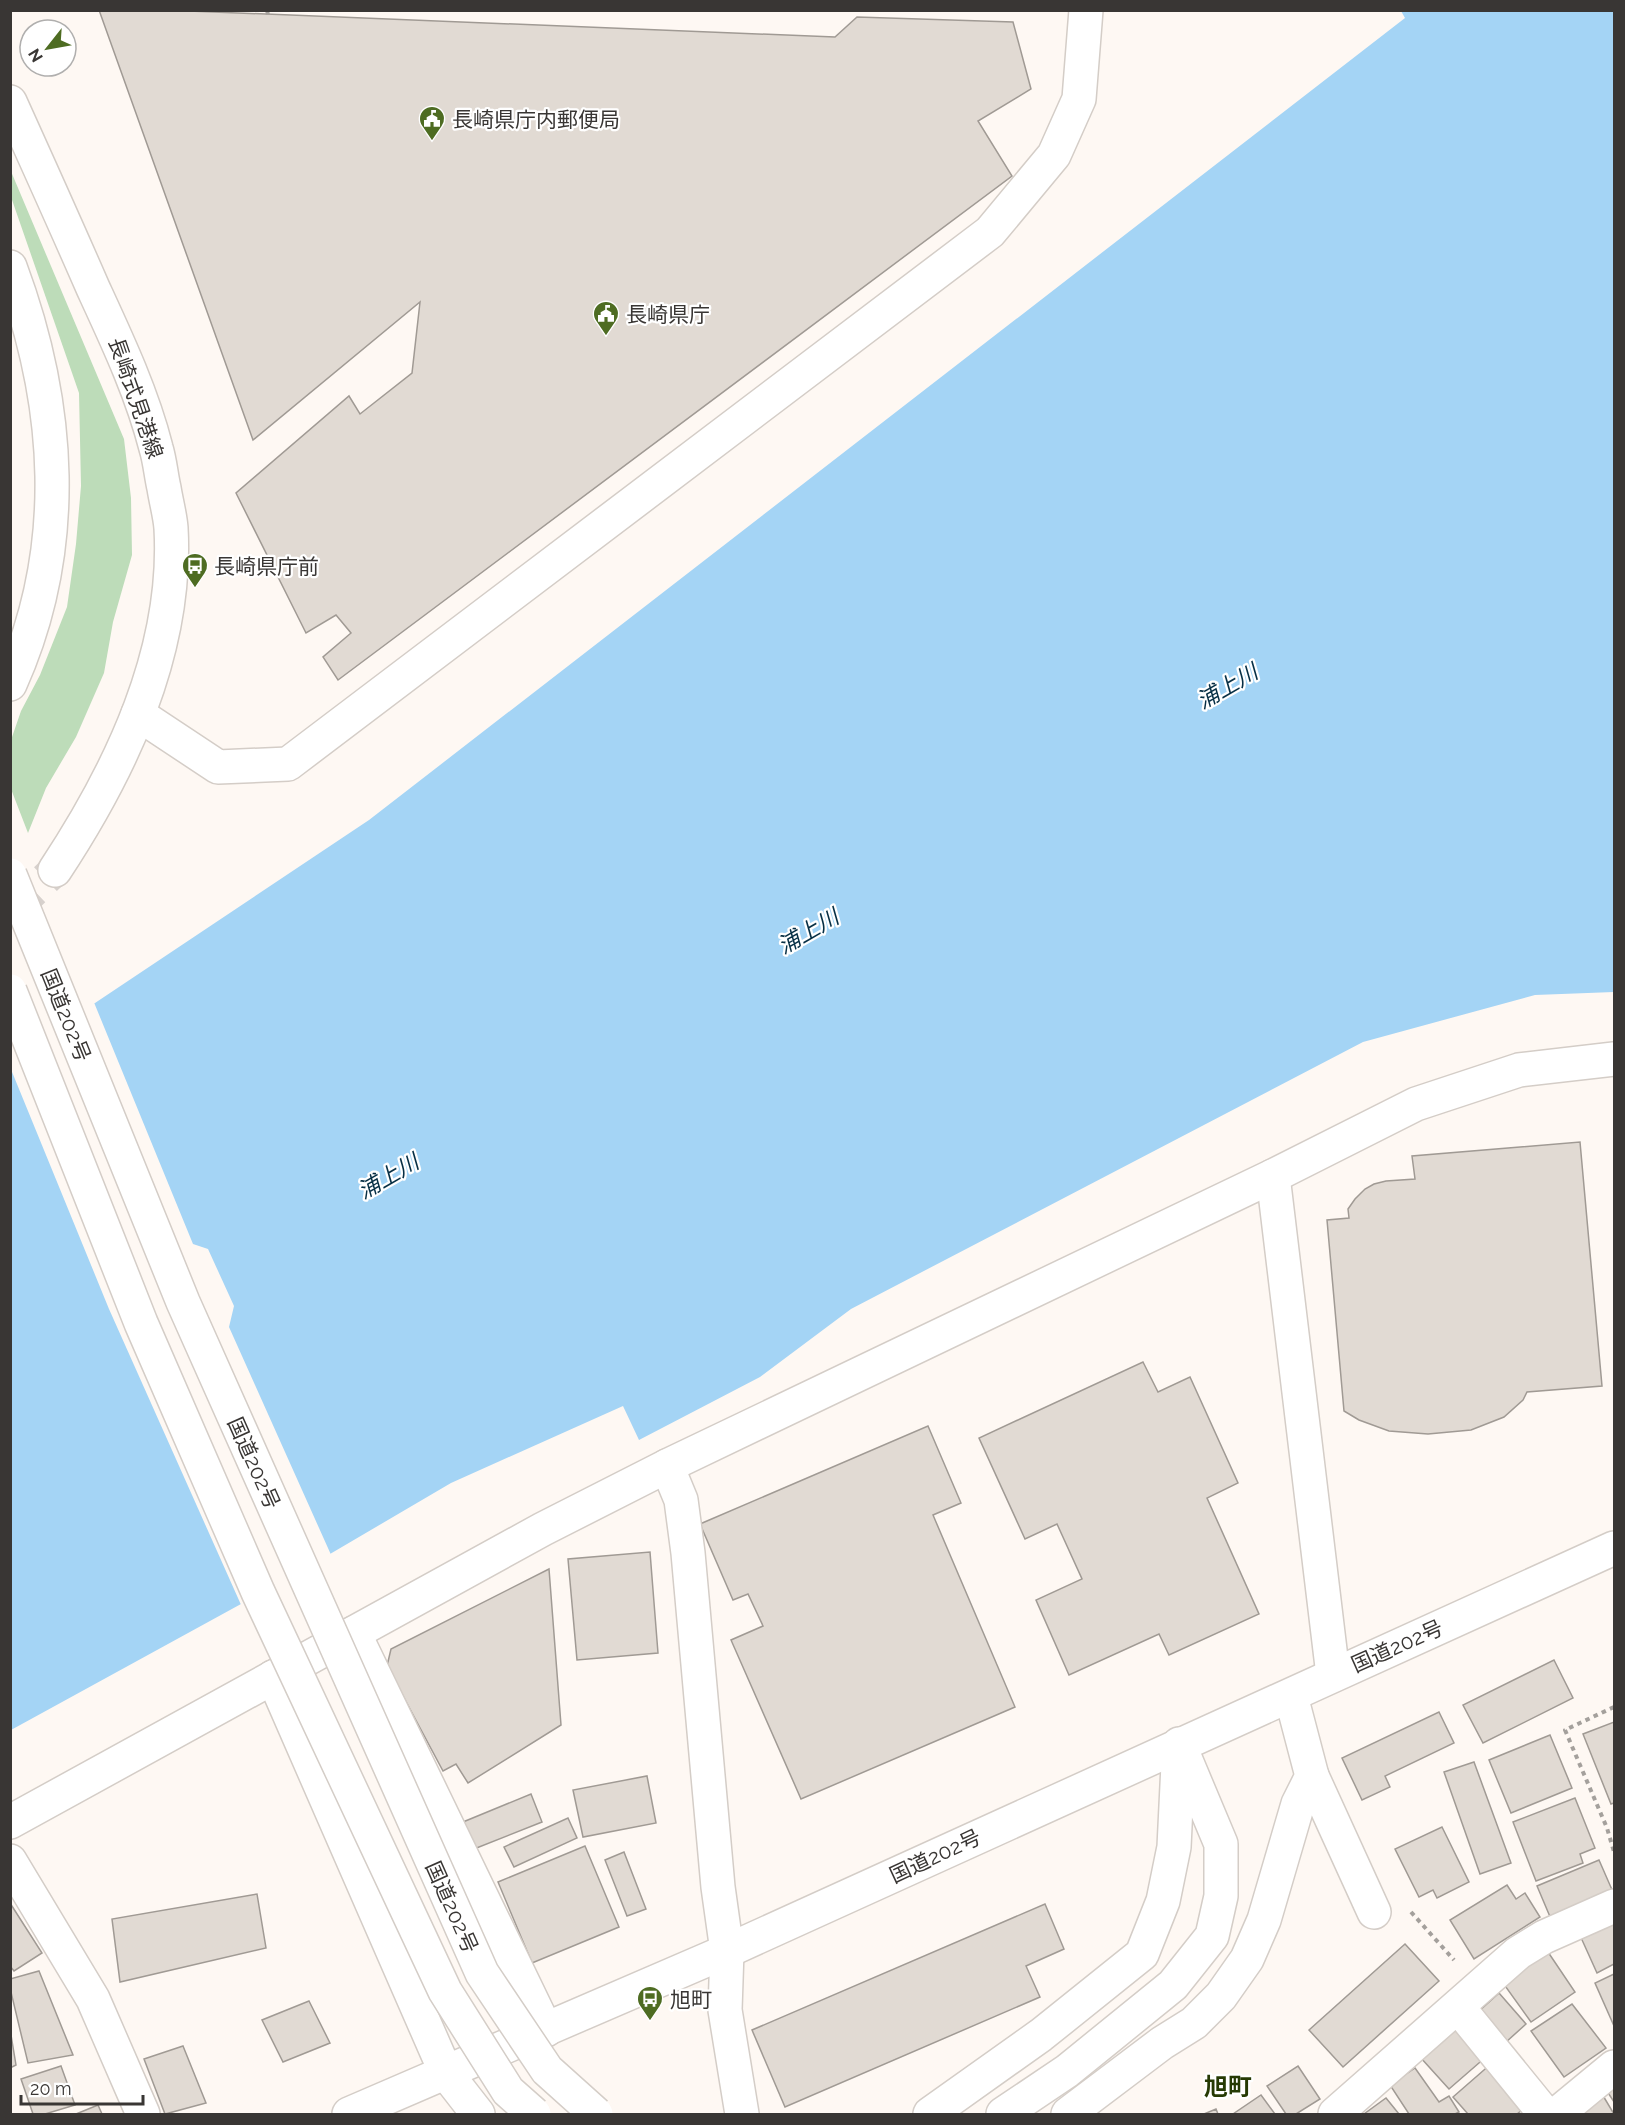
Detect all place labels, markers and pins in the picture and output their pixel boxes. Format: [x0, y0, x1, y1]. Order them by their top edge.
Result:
public building icon: 長崎県庁内郵便局 [417, 104, 447, 142]
place label: 長崎県庁内郵便局 [452, 107, 620, 132]
public building icon: 長崎県庁 [591, 299, 621, 337]
place label: 長崎県庁 [626, 302, 710, 327]
bus stop icon: 長崎県庁前 [180, 551, 210, 589]
place label: 長崎県庁前 [214, 554, 319, 579]
bus stop icon: 旭町 [635, 1984, 665, 2022]
place label: 旭町 [670, 1987, 712, 2012]

